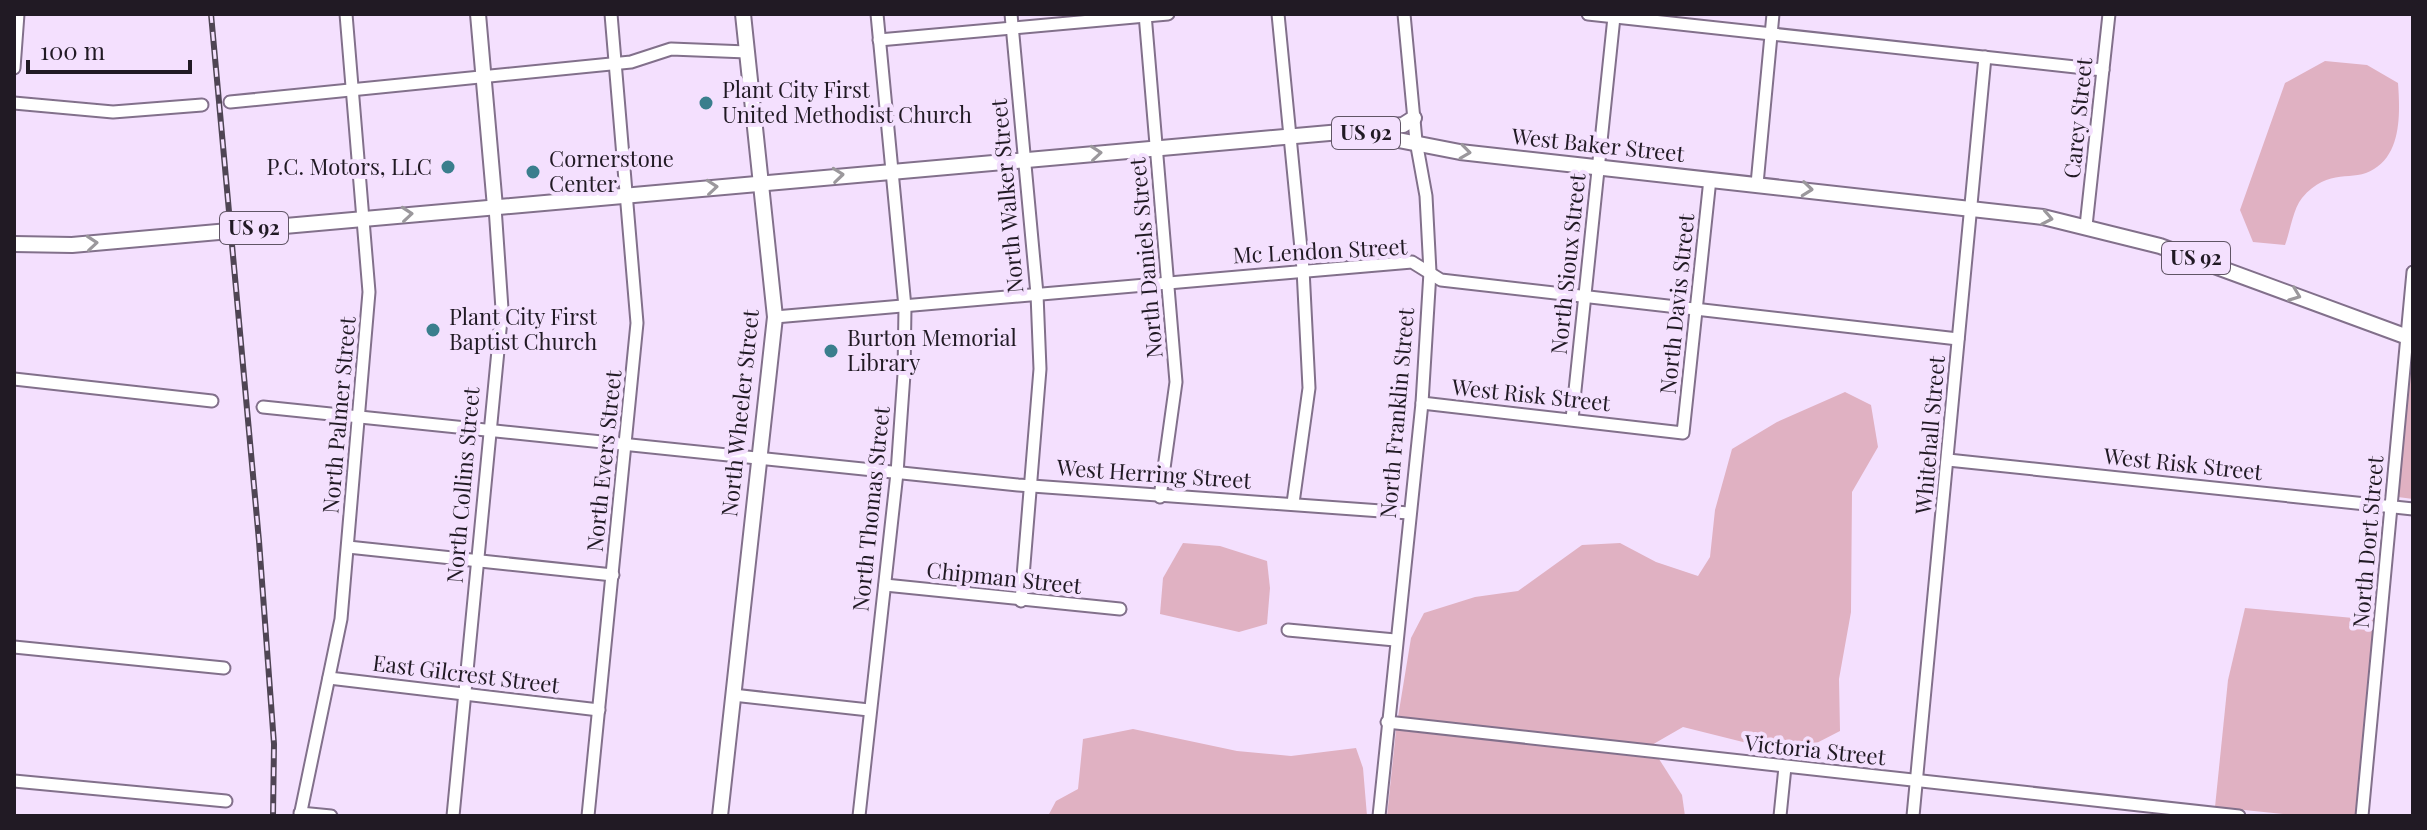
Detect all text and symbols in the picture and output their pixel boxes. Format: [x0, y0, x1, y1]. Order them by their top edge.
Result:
scale bar [28, 24, 190, 74]
text: 100 m [40, 34, 105, 66]
street label: Carey Street [2056, 55, 2098, 180]
place label: Plant City First United Methodist Church [722, 74, 972, 129]
marker: Plant City First United Methodist Church [697, 94, 715, 112]
street label: North Walker Street [982, 96, 1029, 295]
road number: US 92 [1332, 117, 1400, 149]
street label: West Baker Street [1509, 120, 1687, 168]
place label: Cornerstone Center [549, 143, 674, 198]
one-way arrow [1459, 143, 1472, 160]
one-way arrow [1090, 144, 1103, 161]
place label: P.C. Motors, LLC [266, 151, 432, 181]
street label: North Daniels Street [1121, 155, 1169, 360]
marker: P.C. Motors, LLC [439, 158, 457, 176]
marker: Cornerstone Center [524, 163, 542, 181]
one-way arrow [831, 167, 844, 184]
street label: North Sioux Street [1543, 171, 1592, 356]
one-way arrow [706, 179, 719, 196]
one-way arrow [1801, 181, 1814, 198]
one-way arrow [400, 206, 413, 223]
one-way arrow [2040, 209, 2054, 226]
street label: North Davis Street [1652, 211, 1701, 396]
road number: US 92 [220, 212, 288, 244]
street label: Mc Lendon Street [1232, 230, 1409, 270]
one-way arrow [86, 235, 99, 252]
road number: US 92 [2162, 242, 2230, 274]
one-way arrow [2287, 285, 2301, 302]
place label: Plant City First Baptist Church [449, 301, 598, 356]
street label: North Franklin Street [1372, 305, 1420, 520]
street label: North Wheeler Street [713, 306, 765, 518]
street label: North Palmer Street [314, 314, 362, 515]
marker: Plant City First Baptist Church [424, 321, 442, 339]
place label: Burton Memorial Library [847, 322, 1017, 377]
marker: Burton Memorial Library [822, 342, 840, 360]
street label: Whitehall Street [1907, 353, 1951, 516]
street label: North Evers Street [579, 367, 628, 553]
street label: West Risk Street [1449, 371, 1613, 417]
street label: North Collins Street [438, 384, 486, 584]
street label: North Thomas Street [844, 404, 896, 613]
street label: West Risk Street [2101, 440, 2265, 486]
street label: West Herring Street [1055, 451, 1253, 495]
street label: North Dort Street [2345, 453, 2390, 629]
street label: Chipman Street [925, 554, 1084, 600]
street label: East Gilcrest Street [371, 647, 562, 700]
street label: Victoria Street [1742, 727, 1888, 771]

